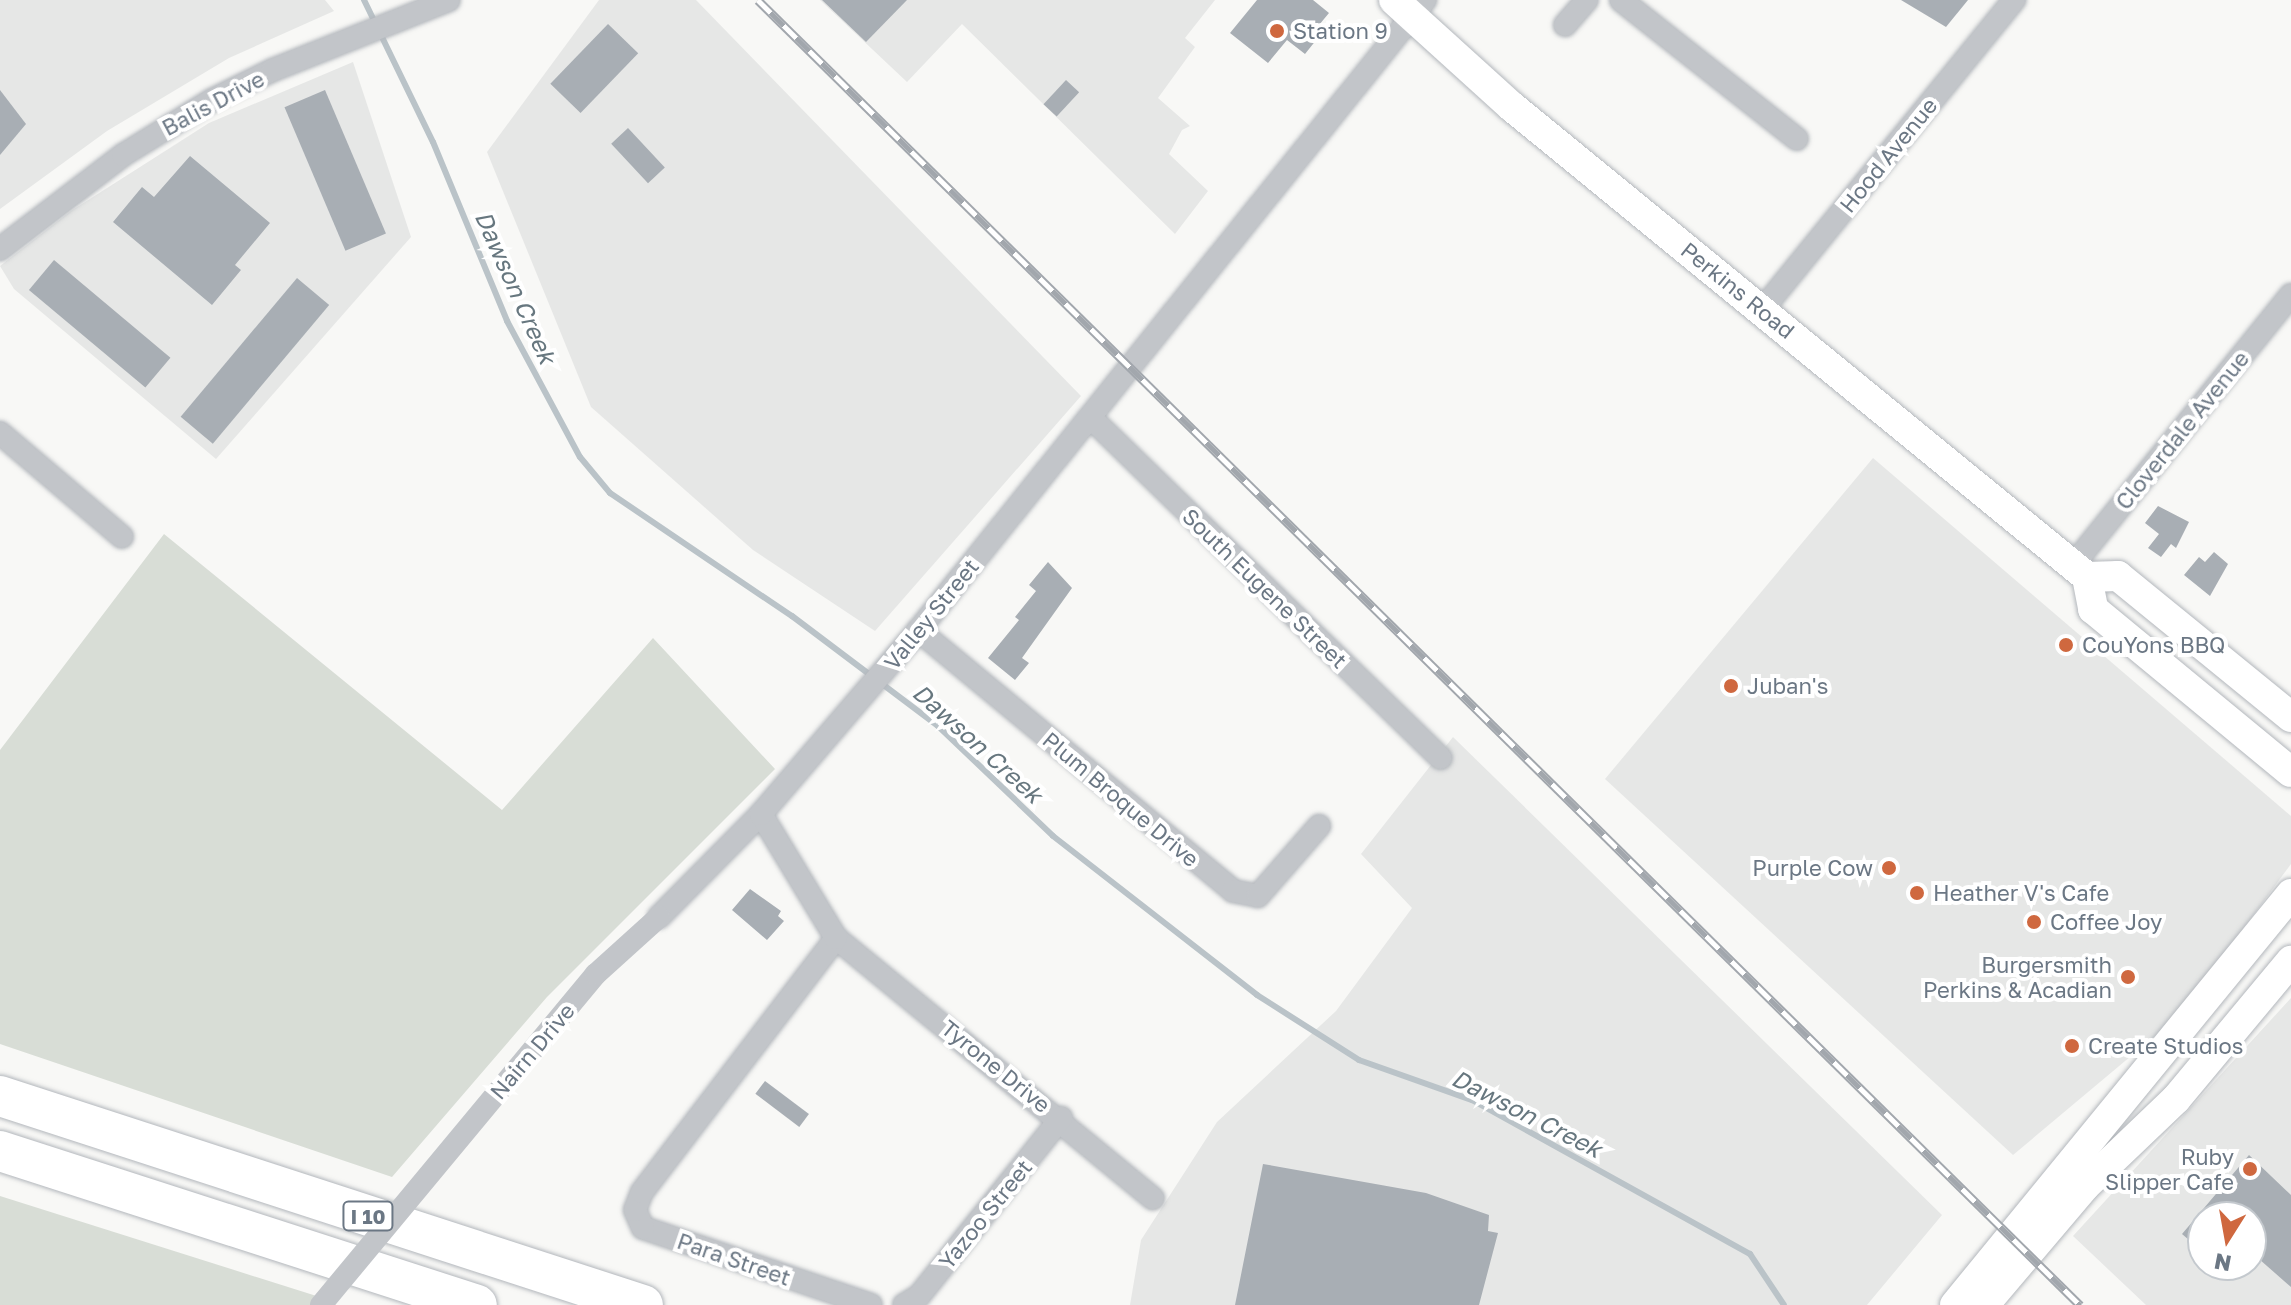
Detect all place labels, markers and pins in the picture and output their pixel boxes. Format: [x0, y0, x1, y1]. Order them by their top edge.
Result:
place label: Station 9 [1293, 18, 1388, 44]
marker: Station 9 [1268, 22, 1286, 40]
place label: CouYons BBQ [2082, 632, 2225, 658]
marker: CouYons BBQ [2057, 636, 2075, 654]
place label: Juban's [1747, 673, 1828, 699]
marker: Juban's [1722, 677, 1740, 695]
place label: Purple Cow [1752, 855, 1873, 881]
marker: Purple Cow [1880, 859, 1898, 877]
place label: Heather V's Cafe [1933, 880, 2109, 906]
marker: Heather V's Cafe [1908, 884, 1926, 902]
place label: Coffee Joy [2050, 909, 2162, 935]
marker: Coffee Joy [2025, 913, 2043, 931]
place label: Burgersmith Perkins & Acadian [1923, 951, 2112, 1002]
marker: Burgersmith Perkins & Acadian [2119, 968, 2137, 986]
place label: Create Studios [2088, 1033, 2243, 1059]
marker: Create Studios [2063, 1037, 2081, 1055]
place label: Ruby Slipper Cafe [2105, 1143, 2234, 1194]
marker: Ruby Slipper Cafe [2241, 1160, 2259, 1178]

